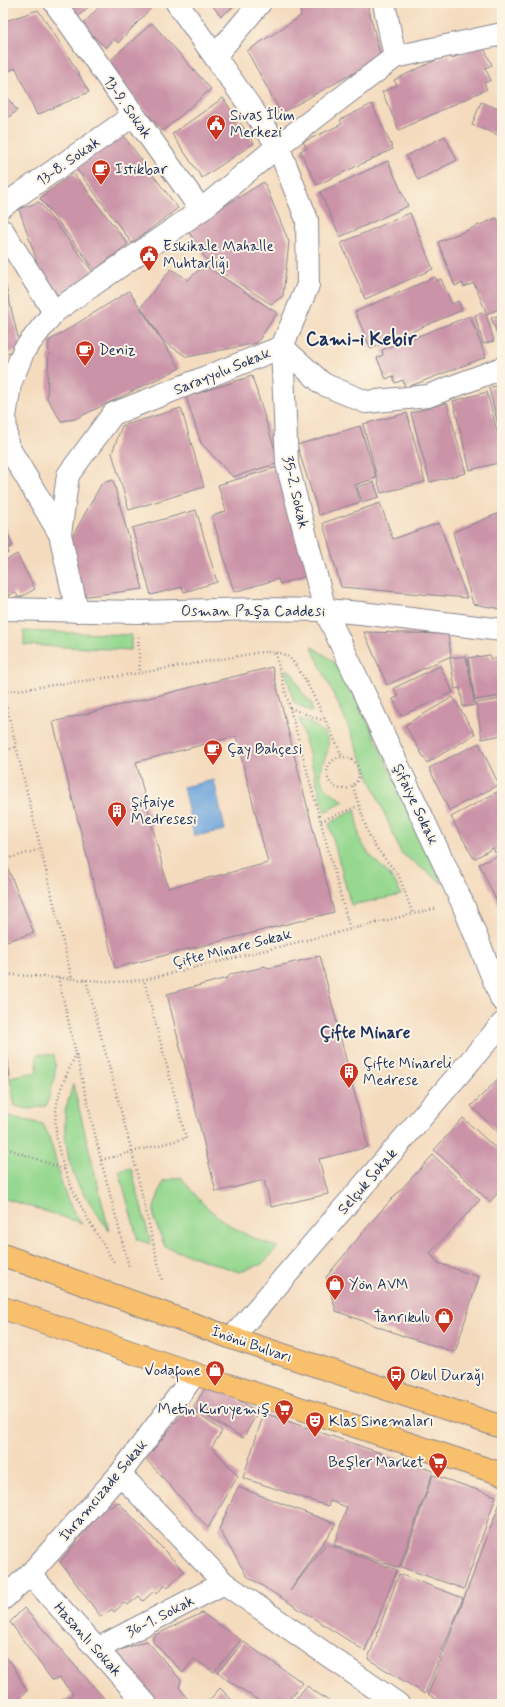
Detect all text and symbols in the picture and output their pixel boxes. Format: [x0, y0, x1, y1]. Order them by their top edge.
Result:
street label: 13-9. Sokak [98, 72, 156, 143]
place label: Sivas İlim Merkezi [230, 106, 295, 143]
public building icon: Sivas İlim Merkezi [205, 113, 227, 141]
street label: 13-8. Sokak [33, 133, 104, 191]
cafe icon: Istikbar [90, 158, 112, 186]
place label: Istikbar [115, 160, 167, 180]
place label: Eskikale Mahalle Muhtarlığı [163, 237, 274, 274]
public building icon: Eskikale Mahalle Muhtarlığı [138, 244, 160, 272]
district label: Cami-i Kebir [306, 327, 417, 352]
cafe icon: Deniz [74, 339, 96, 367]
place label: Deniz [99, 341, 136, 361]
street label: Sarayyolu Sokak [171, 343, 274, 400]
street label: 35-2. Sokak [277, 454, 313, 531]
street label: Osman Paşa Caddesi [181, 602, 325, 622]
cafe icon: Çay Bahçesi [202, 738, 224, 766]
place label: Çay Bahçesi [227, 740, 302, 760]
street label: Şifaiye Sokak [388, 761, 443, 849]
place label: Şifaiye Medresesi [131, 793, 197, 830]
building icon: Şifaiye Medresesi [106, 800, 128, 828]
street label: Çifte Minare Sokak [171, 924, 294, 973]
district label: Çifte Minare [320, 1022, 411, 1044]
place label: Çifte Minareli Medrese [363, 1054, 452, 1091]
building icon: Çifte Minareli Medrese [338, 1061, 360, 1089]
street label: Selçuk Sokak [333, 1144, 402, 1219]
shop icon: Yön AVM [324, 1273, 346, 1301]
place label: Yön AVM [349, 1275, 409, 1295]
shop icon: Tanrıkulu [433, 1306, 455, 1334]
place label: Tanrıkulu [374, 1308, 430, 1328]
street label: İnönü Bulvarı [209, 1322, 295, 1368]
shop icon: Vodafone [204, 1359, 226, 1387]
place label: Vodafone [145, 1361, 201, 1383]
bus stop icon: Okul Durağı [385, 1364, 407, 1392]
place label: Okul Durağı [410, 1366, 485, 1386]
supermarket icon: Metin Kuruyemiş [273, 1398, 295, 1426]
place label: Metin Kuruyemiş [158, 1400, 270, 1420]
theatre icon: Klas Sinemaları [304, 1410, 326, 1438]
place label: Klas Sinemaları [329, 1412, 434, 1432]
street label: İhramcızade Sokak [55, 1435, 153, 1546]
supermarket icon: Beşler Market [427, 1451, 449, 1479]
place label: Beşler Market [328, 1453, 424, 1473]
street label: 36-1. Sokak [123, 1591, 198, 1643]
street label: Hasanlı Sokak [49, 1598, 126, 1681]

